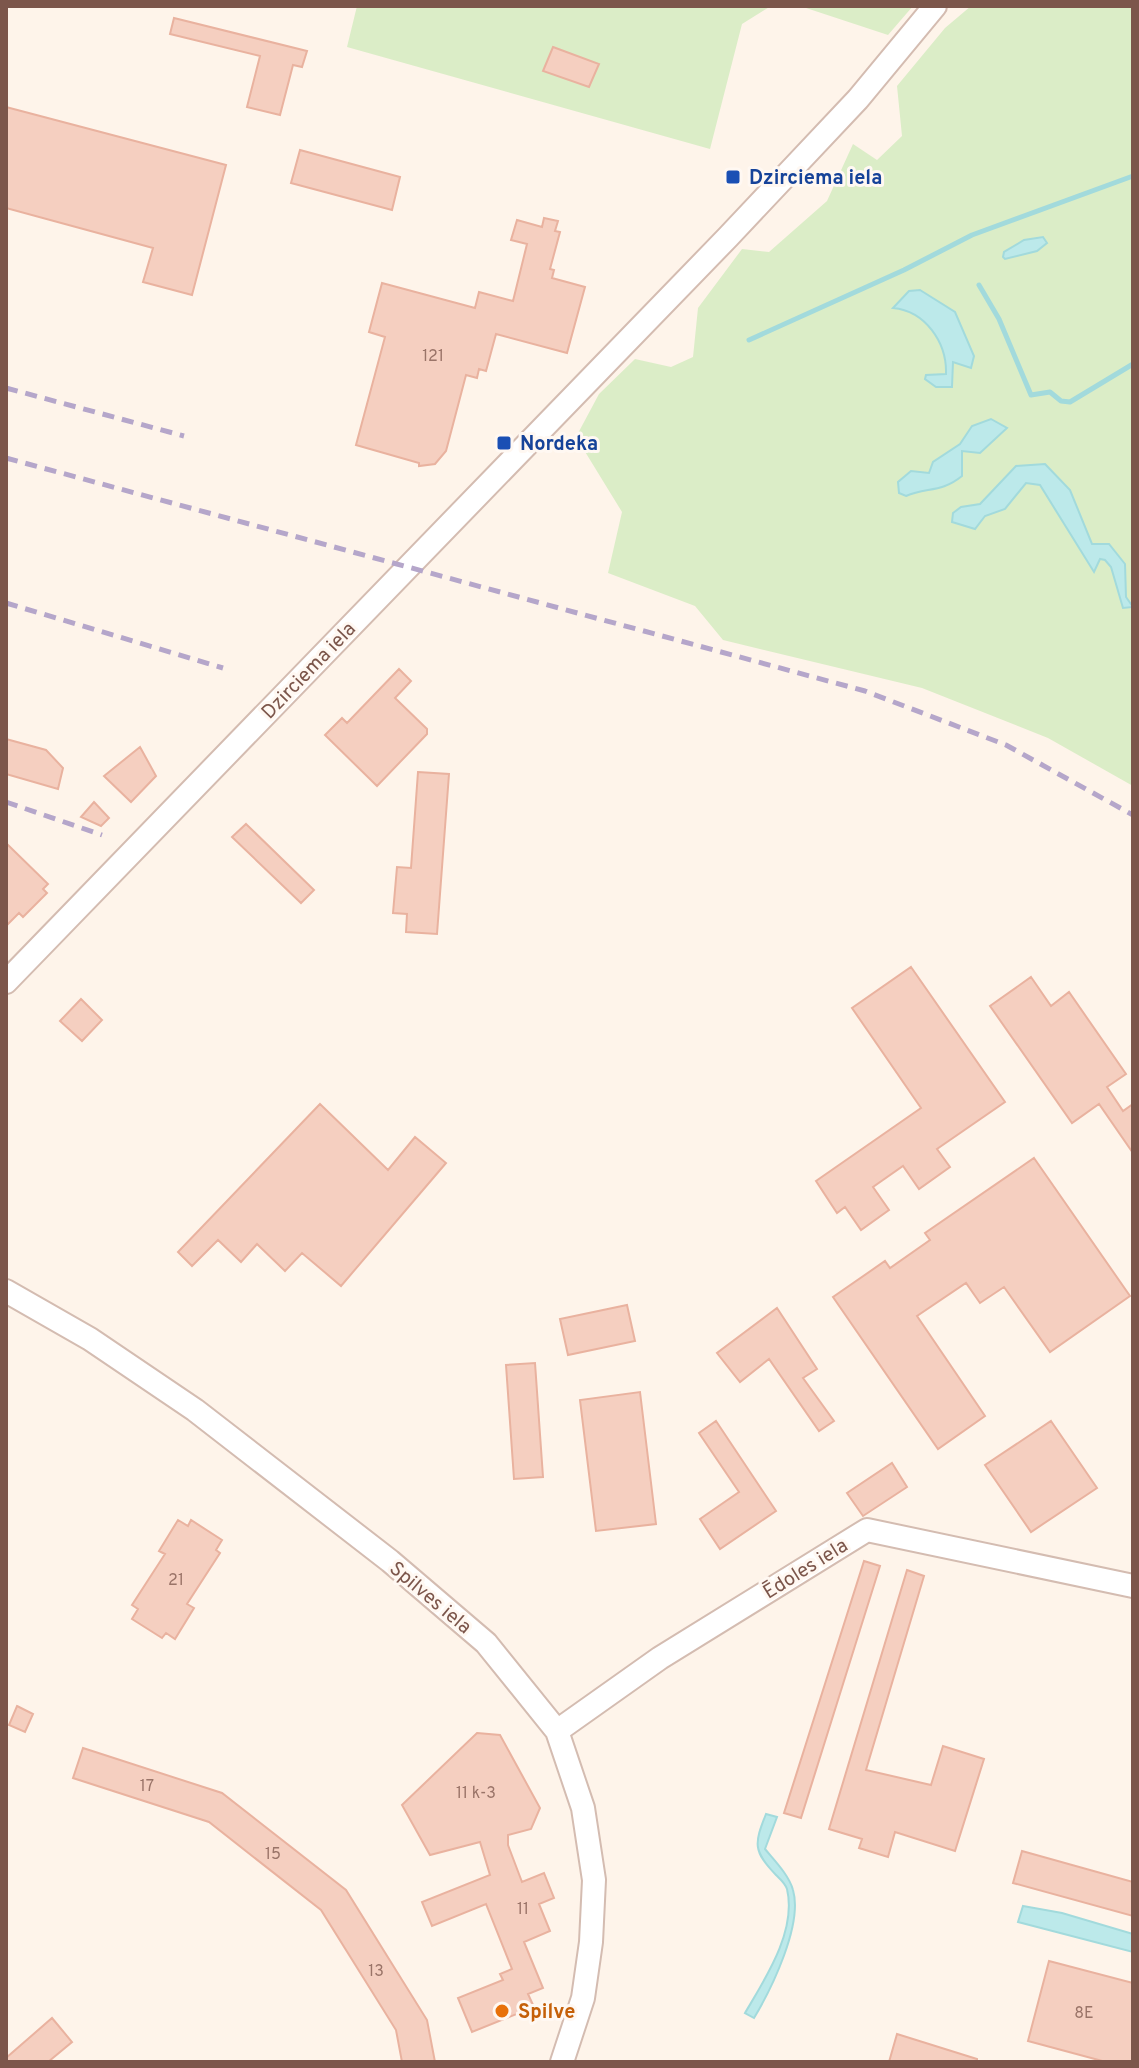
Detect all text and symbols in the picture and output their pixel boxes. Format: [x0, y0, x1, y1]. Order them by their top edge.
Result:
place label: Dzirciema iela [749, 166, 882, 192]
marker: Dzirciema iela [724, 168, 742, 186]
house number: 121 [422, 347, 444, 367]
place label: Nordeka [520, 432, 598, 458]
marker: Nordeka [495, 434, 513, 452]
street label: Dzirciema iela [256, 617, 362, 726]
street label: Ēdoles iela [759, 1533, 853, 1606]
street label: Spilves iela [383, 1556, 476, 1641]
house number: 21 [168, 1571, 184, 1591]
house number: 17 [140, 1777, 154, 1797]
house number: 11 k-3 [456, 1784, 496, 1804]
house number: 15 [265, 1845, 281, 1865]
house number: 11 [517, 1900, 529, 1920]
house number: 13 [368, 1962, 384, 1982]
place label: Spilve [518, 2000, 575, 2026]
marker: Spilve [493, 2002, 511, 2020]
house number: 8E [1074, 2004, 1094, 2024]

